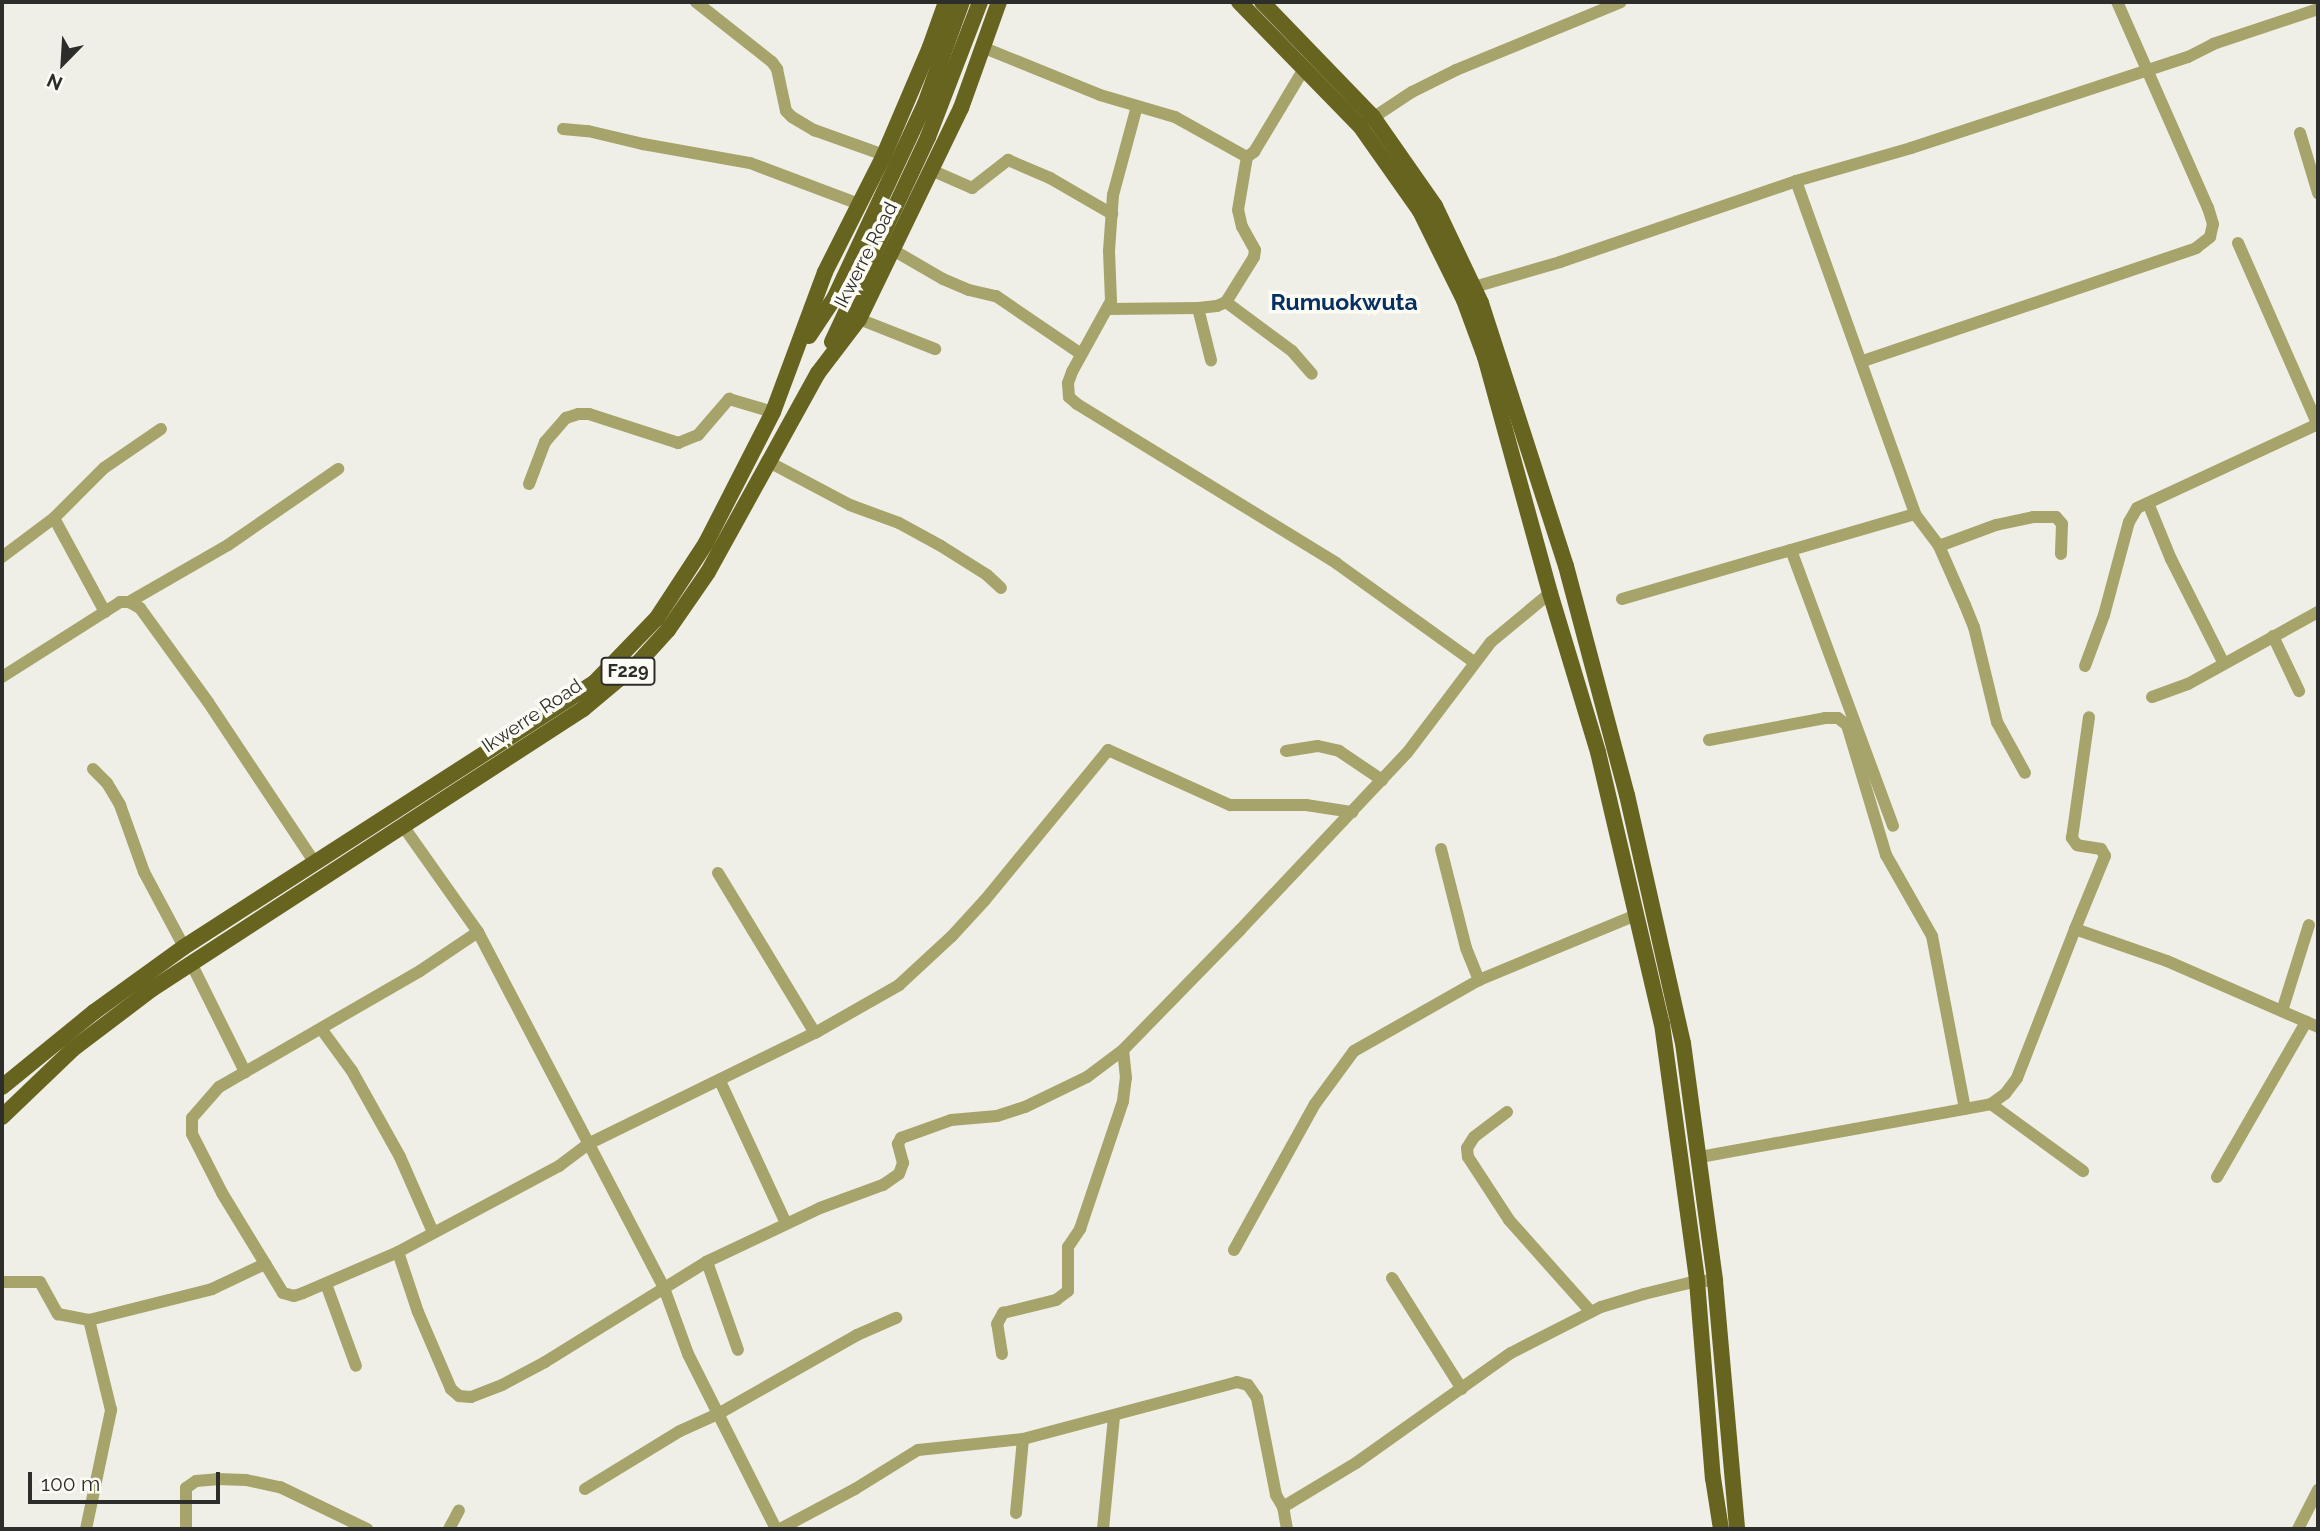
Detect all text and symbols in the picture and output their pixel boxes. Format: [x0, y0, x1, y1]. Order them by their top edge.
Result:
north arrow [28, 28, 98, 98]
text: N [43, 69, 66, 95]
street label: Ikwerre Road [830, 198, 902, 312]
district label: Rumuokwuta [1270, 288, 1418, 316]
road number: F229 [600, 656, 656, 686]
street label: Ikwerre Road [478, 674, 586, 758]
scale bar [32, 1458, 224, 1502]
text: 100 m [41, 1471, 100, 1496]

